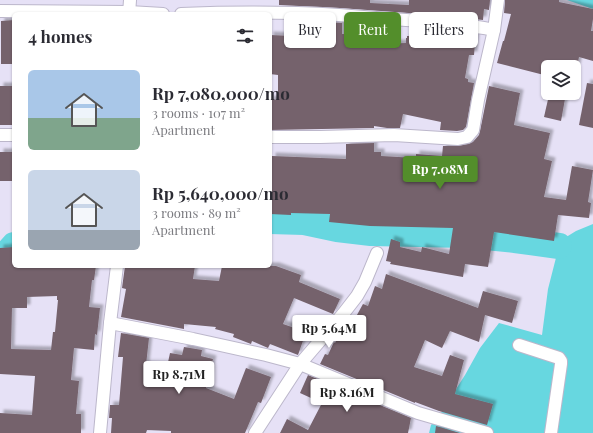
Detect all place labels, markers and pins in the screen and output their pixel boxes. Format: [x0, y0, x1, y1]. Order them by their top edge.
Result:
pin: Rp 7.08M [399, 156, 481, 190]
pin: Rp 5.64M [288, 315, 370, 349]
pin: Rp 8.71M [138, 361, 220, 395]
pin: Rp 8.16M [306, 379, 388, 413]

